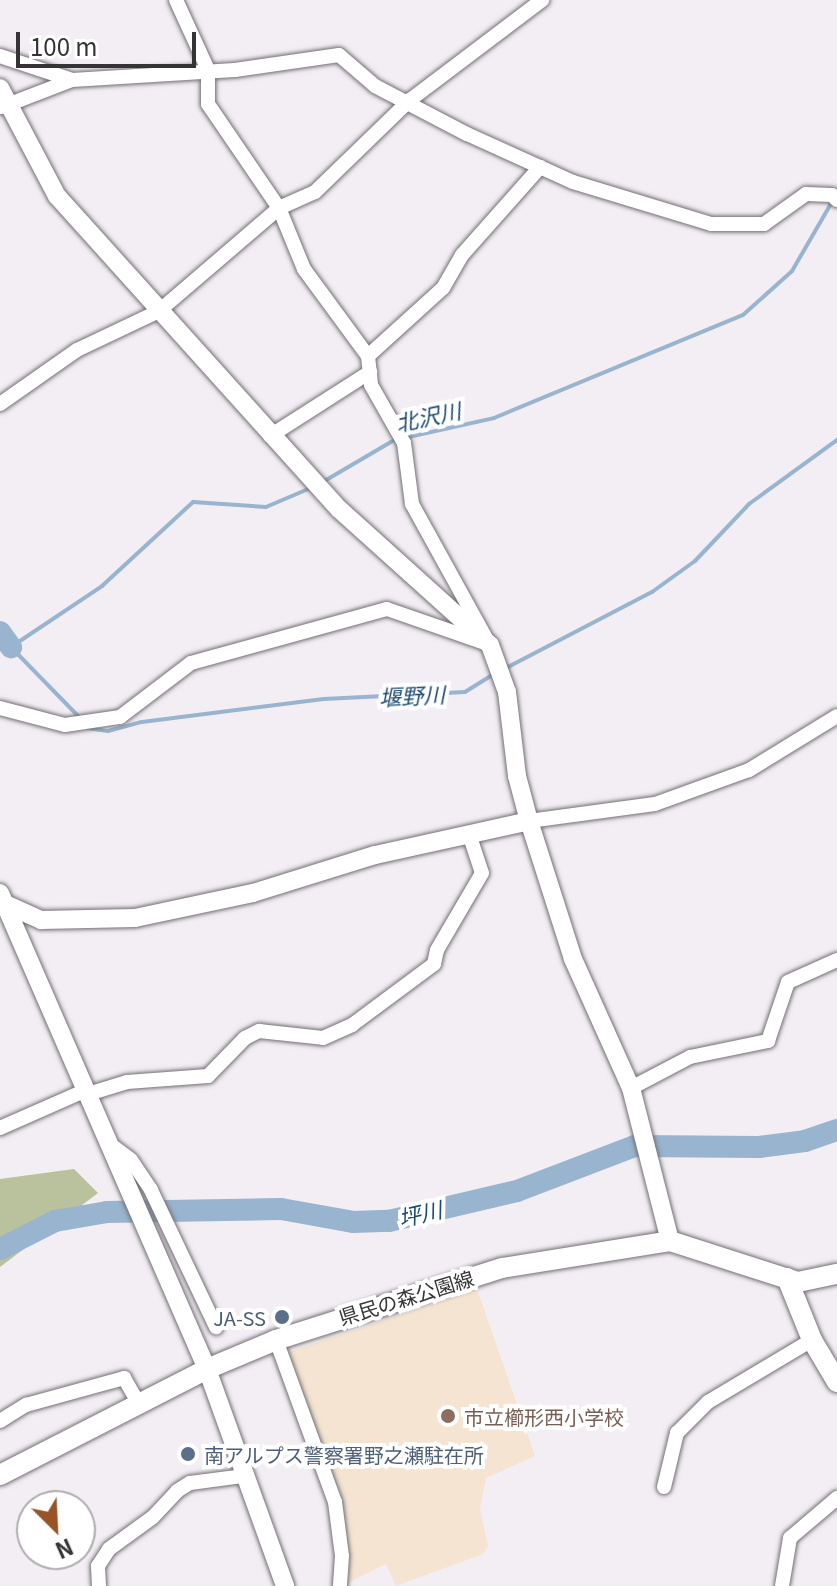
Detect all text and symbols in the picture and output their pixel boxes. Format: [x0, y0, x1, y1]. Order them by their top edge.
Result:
scale bar [20, 16, 200, 66]
text: 100 m [30, 28, 98, 63]
water label: 北沢川 [393, 396, 463, 436]
water label: 堰野川 [378, 680, 446, 710]
water label: 坪川 [396, 1195, 444, 1231]
street label: 県民の森公園線 [336, 1265, 476, 1329]
place label: JA-SS [213, 1305, 266, 1329]
marker: JA-SS [273, 1308, 291, 1326]
place label: 市立櫛形西小学校 [464, 1404, 624, 1428]
marker: 市立櫛形西小学校 [439, 1407, 457, 1425]
place label: 南アルプス警察署野之瀬駐在所 [204, 1442, 484, 1466]
marker: 南アルプス警察署野之瀬駐在所 [179, 1445, 197, 1463]
north arrow [16, 1490, 96, 1570]
text: N [51, 1532, 79, 1568]

